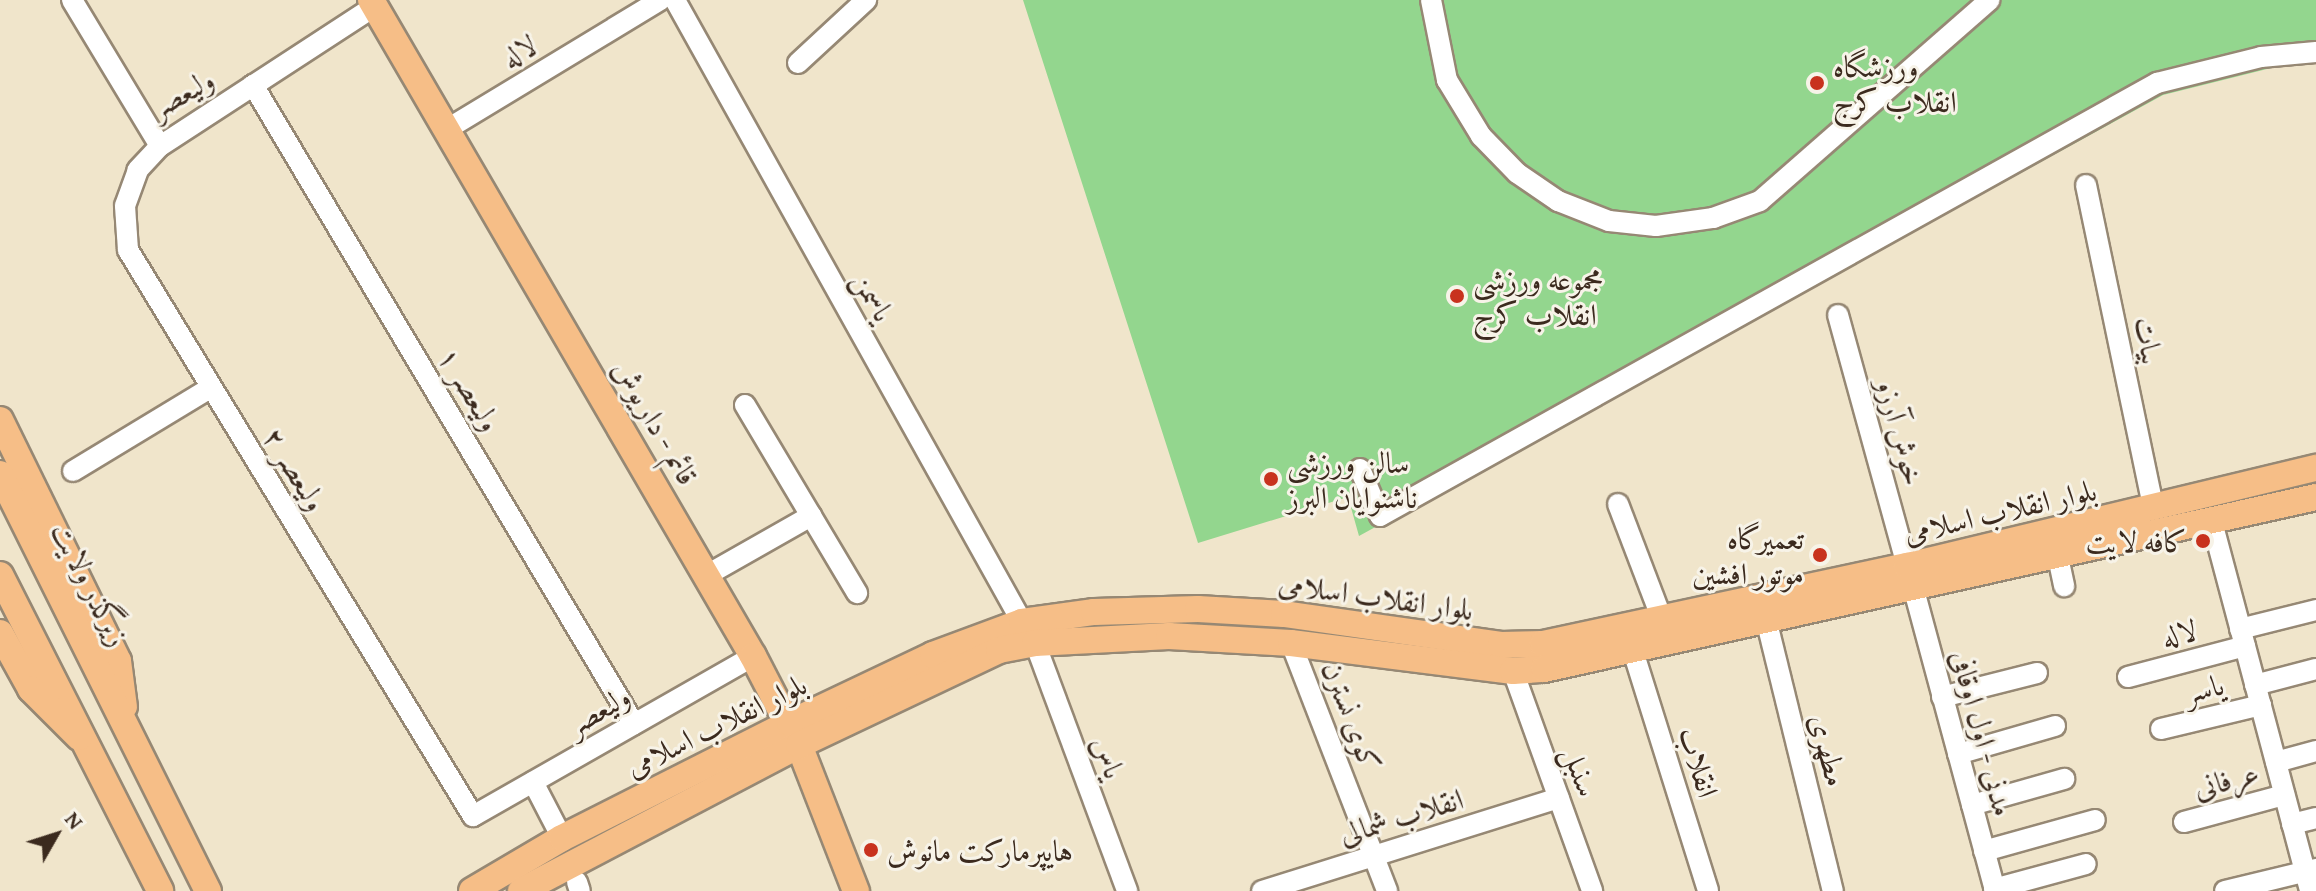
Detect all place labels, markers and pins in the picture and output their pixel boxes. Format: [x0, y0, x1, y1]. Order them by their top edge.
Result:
place label: ورزشگاه انقلاب کرج [1833, 48, 1957, 118]
marker: ورزشگاه انقلاب کرج [1808, 74, 1826, 92]
place label: مجموعه ورزشی انقلاب کرج [1473, 261, 1603, 332]
marker: مجموعه ورزشی انقلاب کرج [1448, 287, 1466, 305]
place label: سالن ورزشی ناشنوایان البرز [1287, 444, 1417, 514]
marker: سالن ورزشی ناشنوایان البرز [1262, 470, 1280, 488]
place label: تعمیرگاه موتور افشین [1692, 520, 1804, 590]
place label: کافه لایت [2086, 523, 2187, 559]
marker: کافه لایت [2194, 532, 2212, 550]
marker: تعمیرگاه موتور افشین [1811, 546, 1829, 564]
place label: هایپرمارکت مانوش [887, 832, 1073, 868]
marker: هایپرمارکت مانوش [862, 841, 880, 859]

